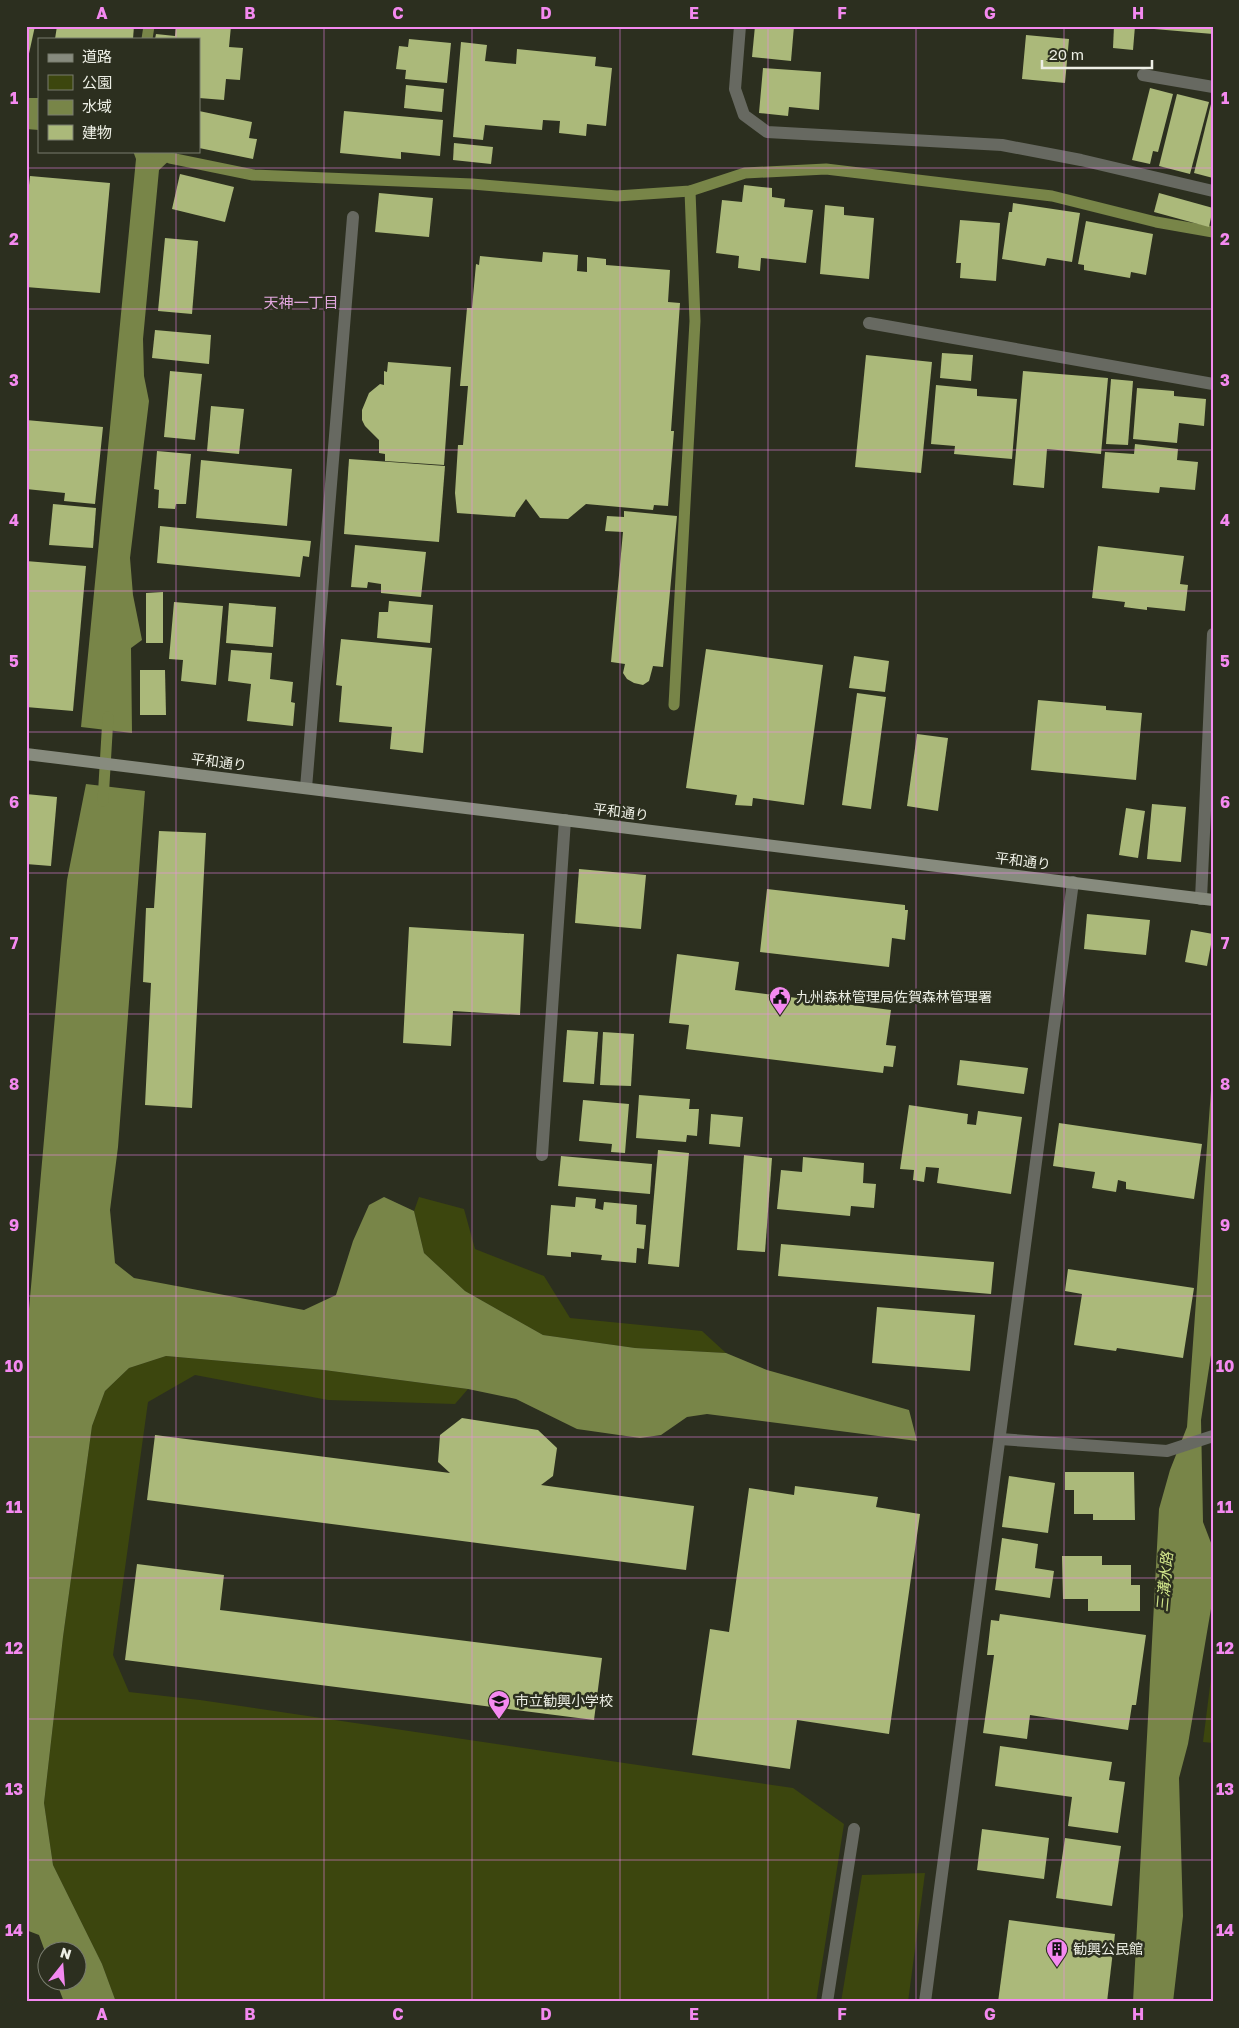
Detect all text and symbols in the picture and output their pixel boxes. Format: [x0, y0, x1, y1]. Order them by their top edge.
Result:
text: A [96, 3, 108, 23]
text: B [244, 3, 256, 23]
text: C [392, 3, 404, 23]
text: D [540, 3, 552, 23]
text: E [689, 3, 699, 23]
text: F [837, 3, 847, 23]
text: G [984, 3, 996, 23]
text: H [1132, 3, 1144, 23]
legend [38, 38, 200, 152]
scale bar [1042, 38, 1152, 70]
text: 20 m [1049, 45, 1084, 63]
text: 道路 [82, 47, 112, 65]
text: 公園 [82, 73, 112, 91]
text: 1 [10, 88, 18, 108]
text: 1 [1221, 88, 1229, 108]
text: 水域 [82, 97, 112, 115]
text: 建物 [82, 123, 112, 141]
text: 2 [9, 229, 19, 249]
text: 2 [1220, 229, 1230, 249]
district label: 天神一丁目 [263, 293, 339, 311]
text: 3 [9, 370, 19, 390]
text: 3 [1220, 370, 1230, 390]
text: 4 [9, 510, 19, 530]
text: 4 [1220, 510, 1230, 530]
text: 5 [9, 651, 19, 671]
text: 5 [1220, 651, 1230, 671]
street label: 平和通り [190, 750, 248, 773]
text: 6 [9, 792, 19, 812]
text: 6 [1220, 792, 1230, 812]
street label: 平和通り [592, 800, 650, 823]
street label: 平和通り [994, 849, 1052, 872]
text: 7 [10, 933, 19, 953]
text: 7 [1221, 933, 1230, 953]
public building icon: 九州森林管理局佐賀森林管理署 [768, 985, 792, 1016]
place label: 九州森林管理局佐賀森林管理署 [796, 988, 992, 1005]
text: 8 [9, 1074, 19, 1094]
text: 8 [1220, 1074, 1230, 1094]
text: 9 [9, 1215, 19, 1235]
text: 9 [1220, 1215, 1230, 1235]
text: 10 [5, 1356, 23, 1376]
text: 10 [1216, 1356, 1234, 1376]
text: 11 [6, 1497, 22, 1517]
text: 11 [1217, 1497, 1233, 1517]
water label: 三溝水路 [1152, 1549, 1176, 1613]
text: 12 [5, 1638, 23, 1658]
text: 12 [1216, 1638, 1234, 1658]
school or university icon: 市立勧興小学校 [487, 1689, 511, 1720]
place label: 市立勧興小学校 [515, 1692, 613, 1709]
text: 13 [5, 1779, 23, 1799]
text: 13 [1216, 1779, 1234, 1799]
text: 14 [5, 1920, 23, 1940]
text: 14 [1216, 1920, 1234, 1940]
building icon: 勧興公民館 [1045, 1937, 1069, 1968]
north arrow [38, 1940, 88, 1990]
place label: 勧興公民館 [1073, 1940, 1143, 1957]
text: N [58, 1943, 74, 1963]
text: A [96, 2004, 108, 2024]
text: B [244, 2004, 256, 2024]
text: C [392, 2004, 404, 2024]
text: D [540, 2004, 552, 2024]
text: E [689, 2004, 699, 2024]
text: F [837, 2004, 847, 2024]
text: G [984, 2004, 996, 2024]
text: H [1132, 2004, 1144, 2024]

